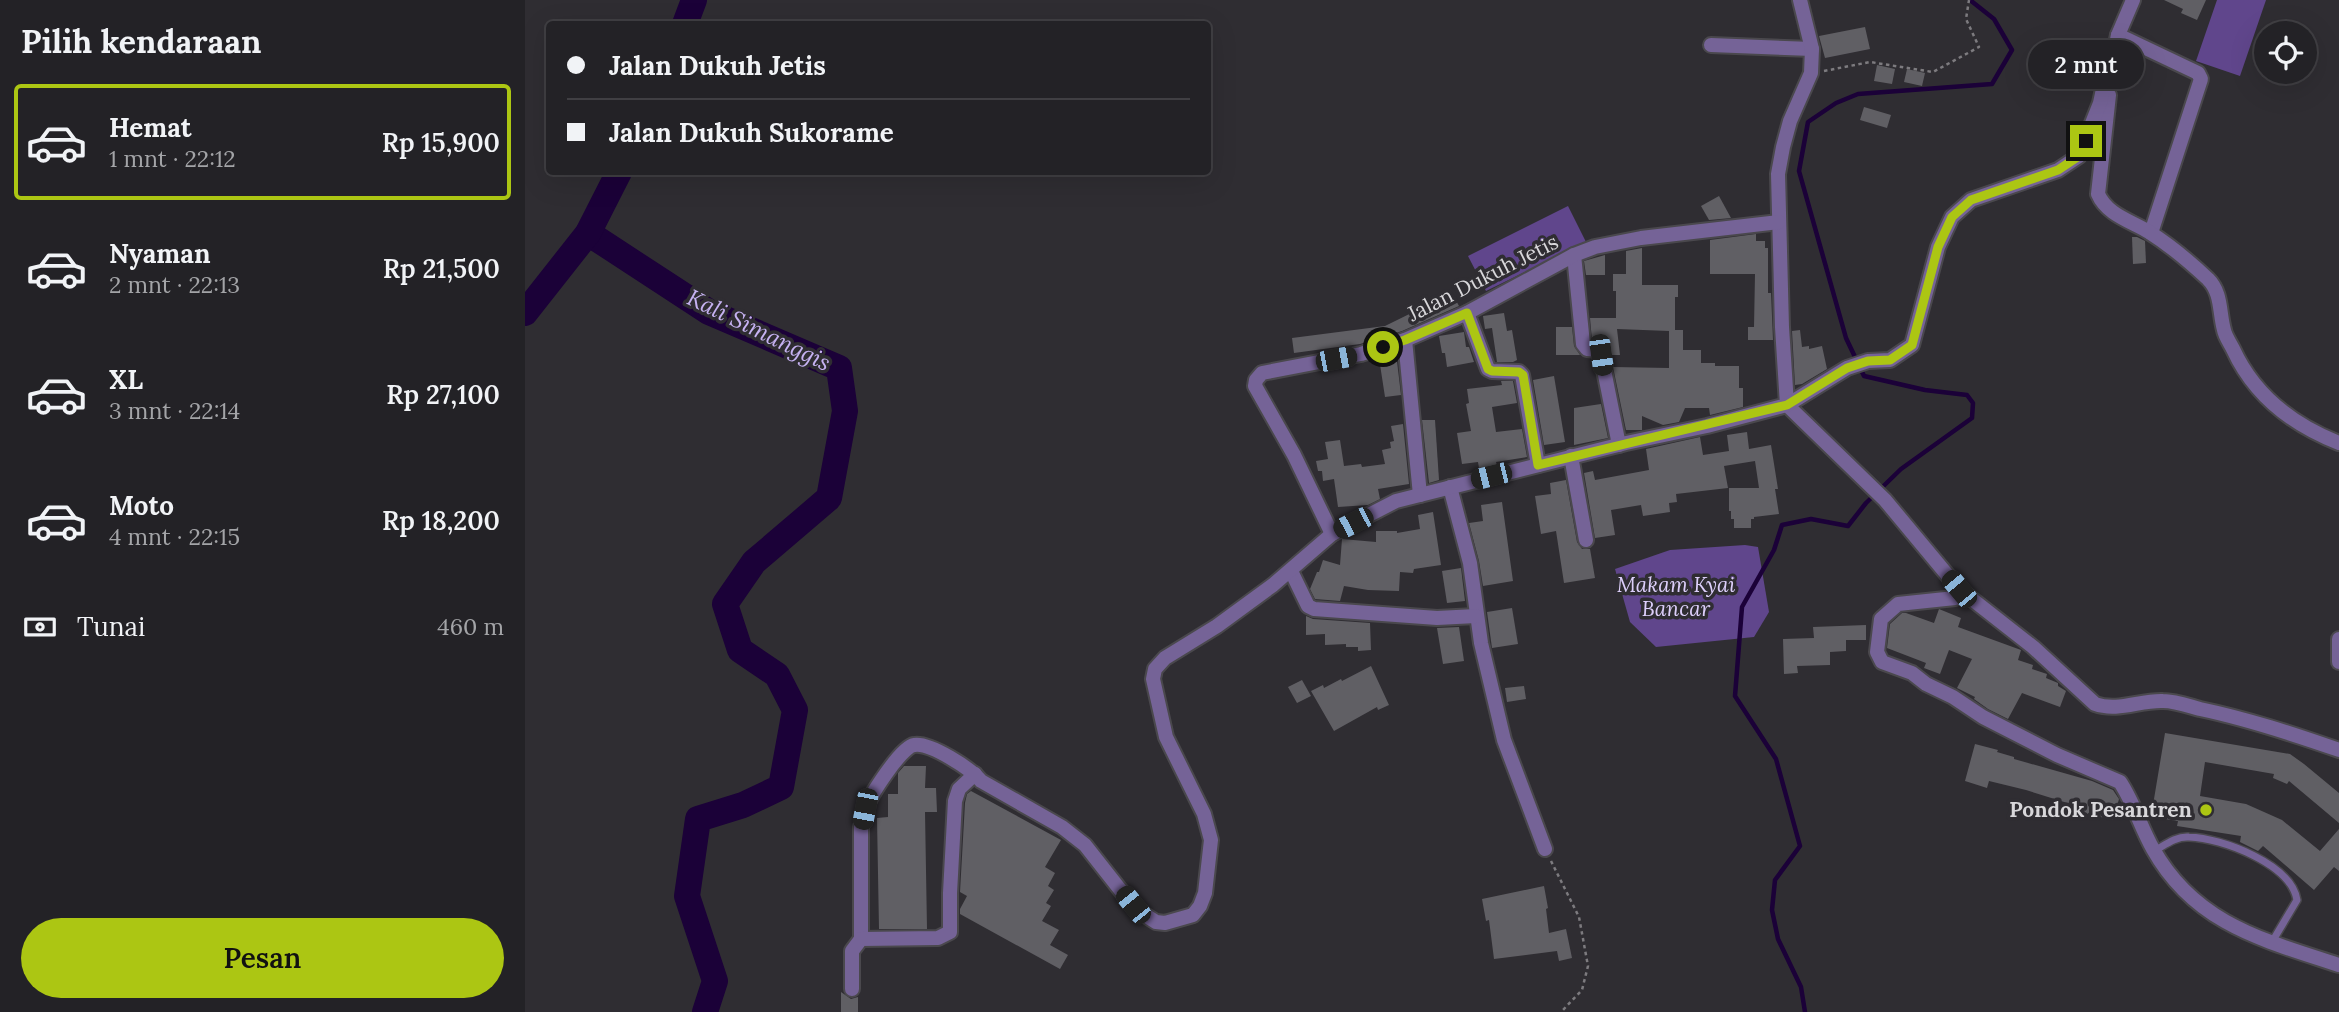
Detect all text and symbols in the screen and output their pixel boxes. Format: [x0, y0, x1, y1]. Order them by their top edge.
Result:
text: Pilih kendaraan [21, 21, 261, 62]
map controls [2254, 21, 2317, 84]
button: locate [2254, 21, 2317, 84]
callout: 2 mnt [2028, 40, 2144, 88]
text: Jalan Dukuh Jetis [609, 49, 826, 82]
text: 2 mnt [2055, 50, 2117, 79]
icon: car [25, 111, 88, 174]
text: Hemat [109, 111, 191, 144]
text: Jalan Dukuh Sukorame [609, 116, 894, 149]
route end [2070, 125, 2102, 157]
text: Rp 15,900 [382, 126, 500, 159]
text: 1 mnt · 22:12 [109, 144, 236, 173]
street label: Jalan Dukuh Jetis [1402, 228, 1563, 328]
icon: car [25, 237, 88, 300]
text: Nyaman [109, 237, 210, 270]
text: Rp 21,500 [383, 252, 500, 285]
text: 2 mnt · 22:13 [109, 270, 240, 299]
water label: Kali Simanggis [683, 282, 836, 377]
route start [1367, 331, 1399, 363]
car [1588, 333, 1615, 377]
car [1314, 345, 1359, 373]
icon: car [25, 363, 88, 426]
text: XL [109, 363, 143, 396]
text: Rp 27,100 [386, 378, 500, 411]
text: 3 mnt · 22:14 [109, 396, 240, 425]
car [1469, 461, 1514, 491]
icon: car [25, 489, 88, 552]
text: Moto [109, 489, 174, 522]
text: Rp 18,200 [382, 504, 500, 537]
car [1330, 504, 1377, 542]
text: 4 mnt · 22:15 [109, 522, 240, 551]
car [1938, 566, 1981, 612]
park label: Makam Kyai Bancar [1617, 571, 1735, 622]
icon: cash [21, 608, 59, 646]
text: Tunai [77, 610, 145, 643]
text: 460 m [437, 612, 504, 641]
car [851, 786, 880, 832]
place label: Pondok Pesantren [2009, 796, 2192, 823]
marker: Pondok Pesantren [2198, 802, 2214, 818]
car [1112, 882, 1155, 928]
button: Pesan [21, 918, 504, 998]

